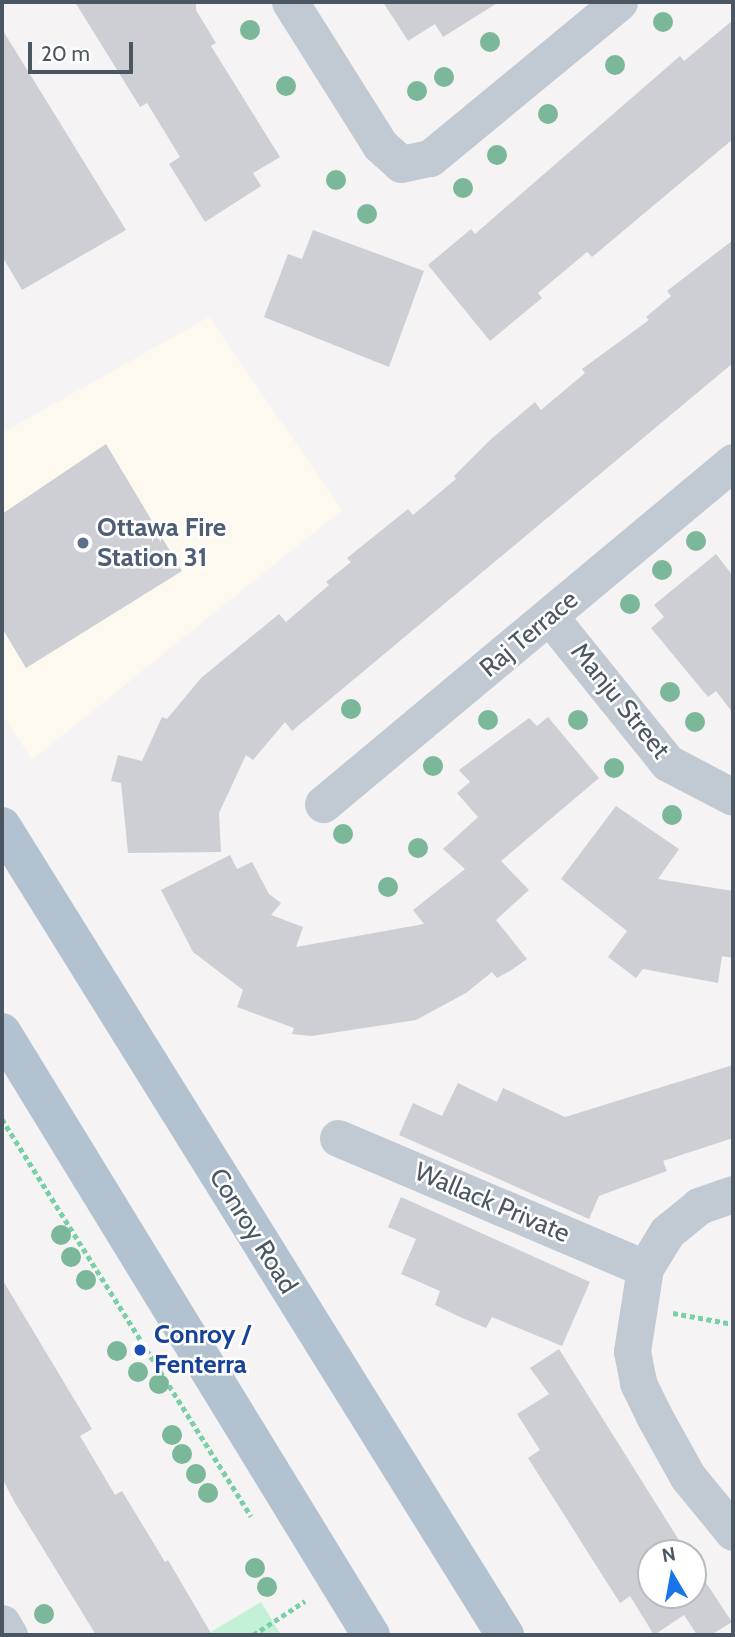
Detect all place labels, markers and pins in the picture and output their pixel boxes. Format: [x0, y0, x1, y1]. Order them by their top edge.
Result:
place label: Ottawa Fire Station 31 [97, 512, 226, 574]
marker: Ottawa Fire Station 31 [75, 535, 91, 551]
place label: Conroy / Fenterra [154, 1319, 251, 1380]
marker: Conroy / Fenterra [132, 1342, 148, 1358]

